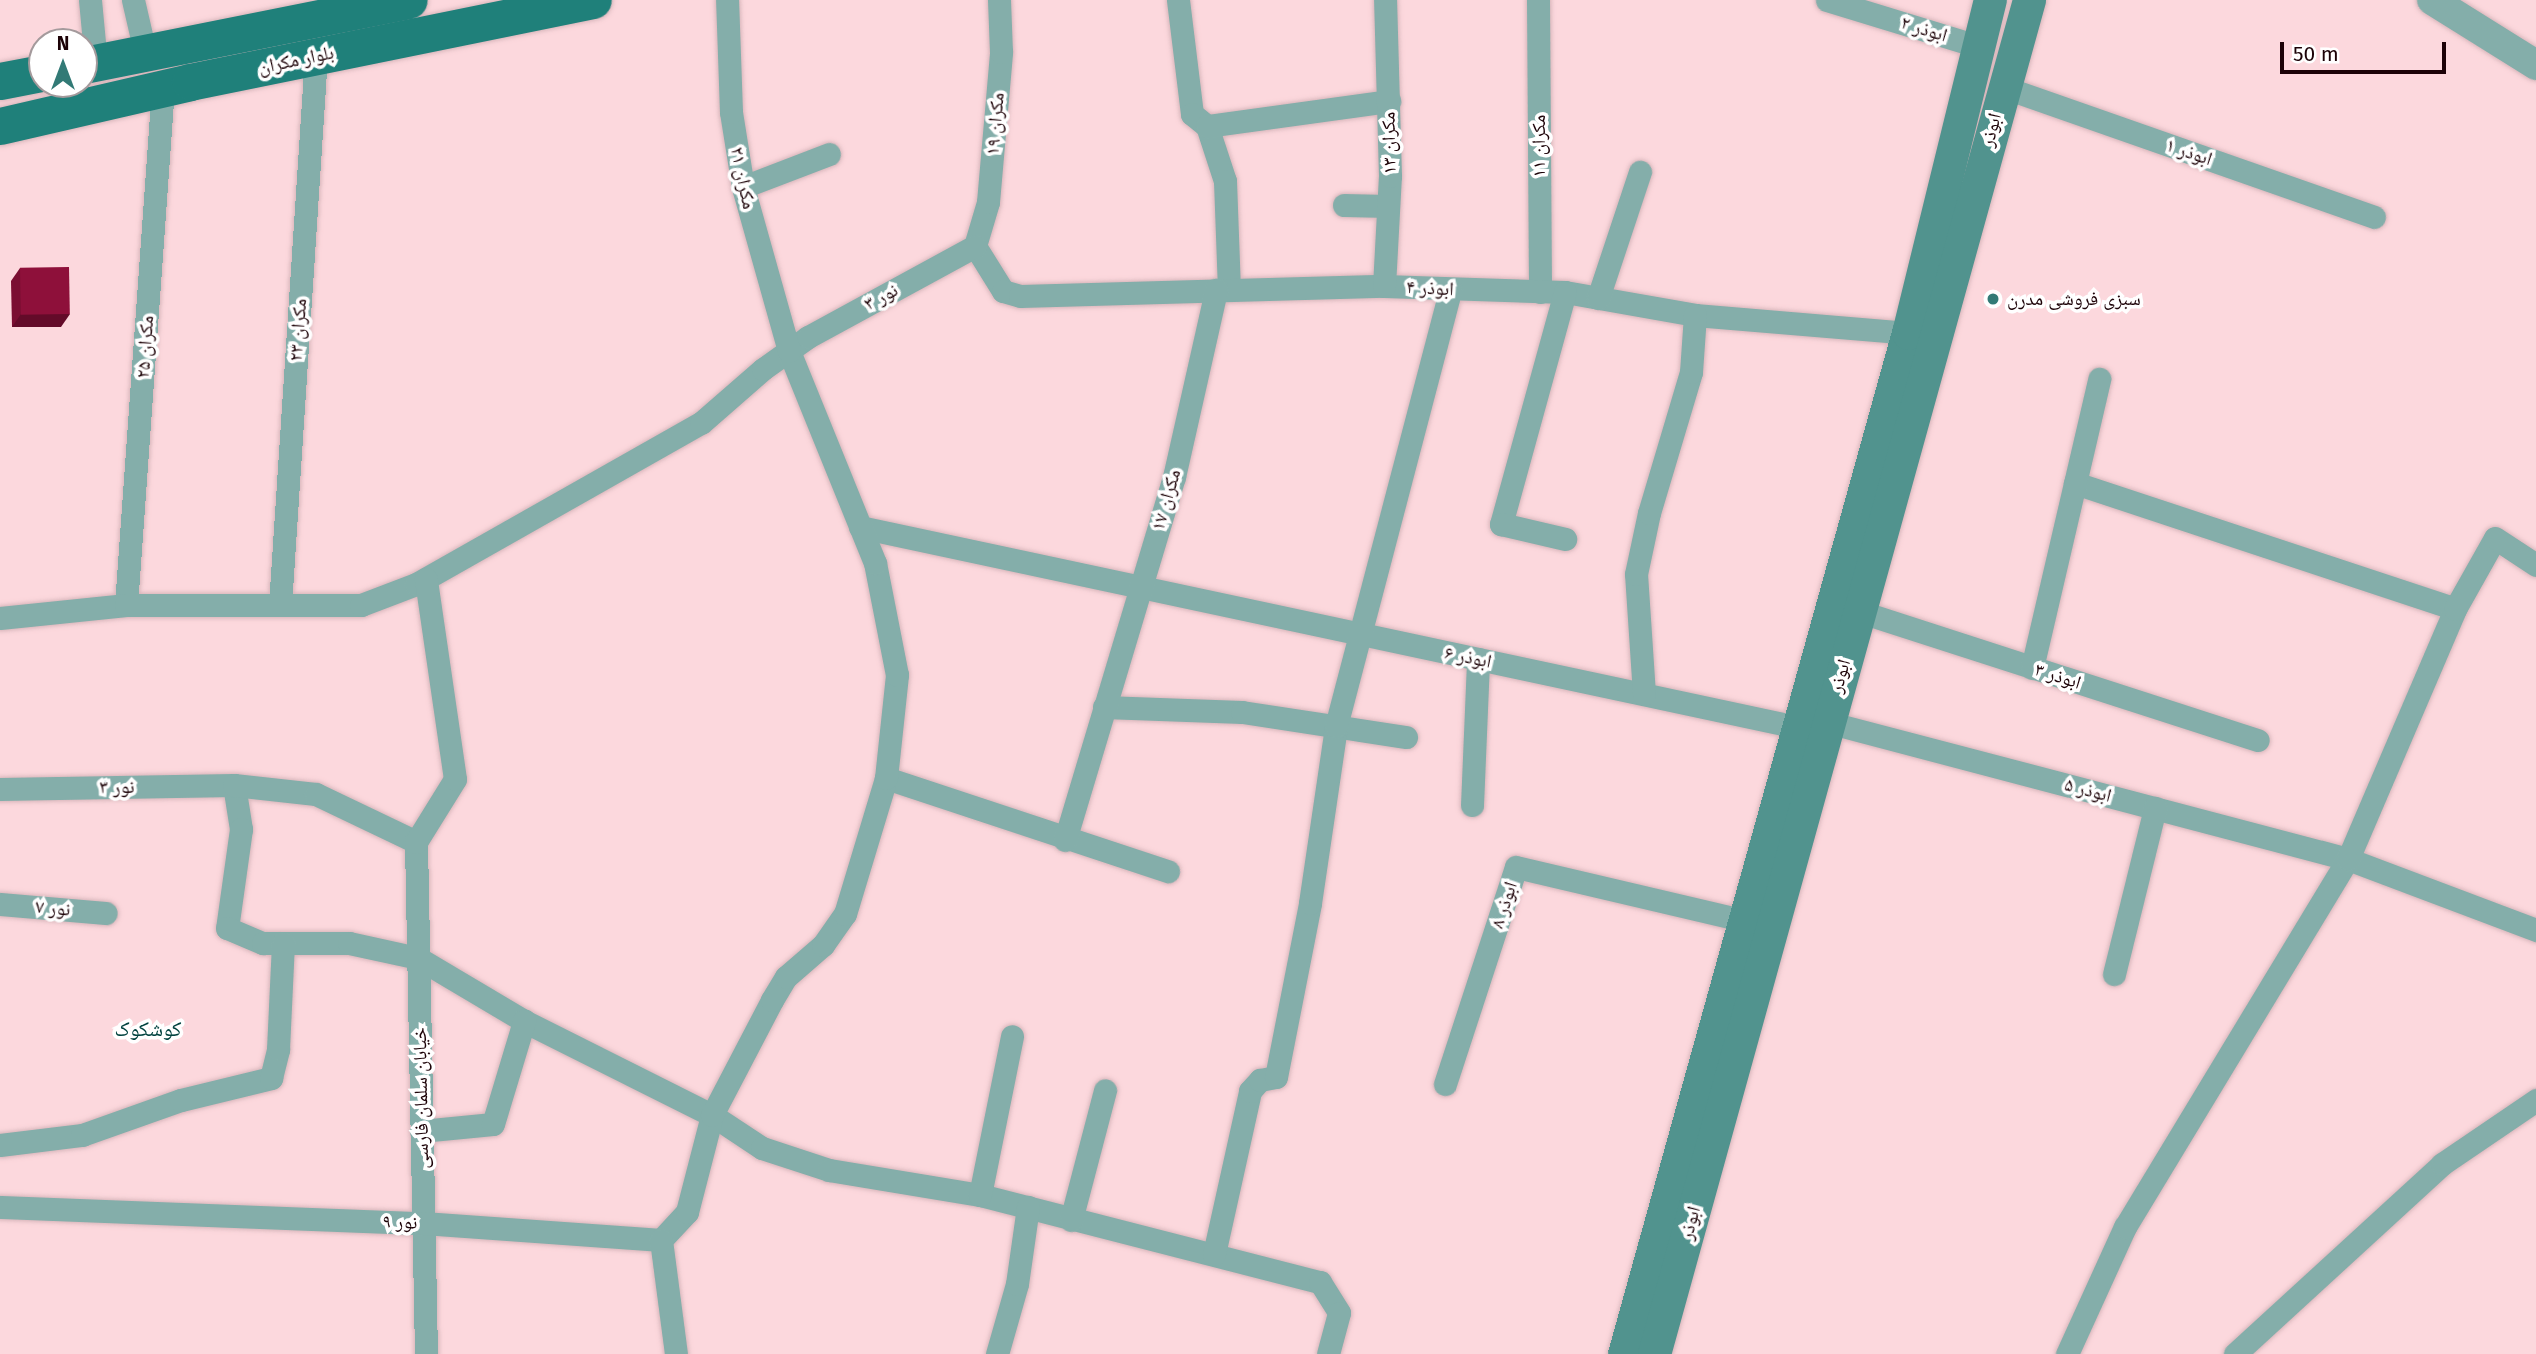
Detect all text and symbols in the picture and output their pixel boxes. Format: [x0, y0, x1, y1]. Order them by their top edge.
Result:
street label: ابوذر ۲ [1898, 11, 1950, 47]
north arrow [28, 28, 98, 98]
scale bar [2284, 28, 2450, 72]
text: N [57, 32, 69, 55]
street label: بلوار مکران [256, 41, 336, 79]
text: 50 m [2293, 41, 2339, 67]
street label: مکران ۱۹ [981, 92, 1009, 156]
street label: مکران ۱۳ [1377, 111, 1401, 175]
street label: ابوذر [1976, 111, 2006, 149]
street label: مکران ۱۱ [1528, 115, 1550, 177]
street label: ابوذر ۱ [2163, 134, 2215, 170]
street label: مکران ۲۱ [725, 145, 761, 211]
street label: ابوذر ۴ [1406, 275, 1454, 301]
street label: نور ۳ [860, 279, 902, 315]
place label: سبزی فروشی مدرن [2007, 288, 2141, 310]
marker: سبزی فروشی مدرن [1985, 291, 2001, 307]
street label: مکران ۲۳ [284, 298, 312, 362]
street label: مکران ۲۵ [131, 315, 159, 379]
street label: مکران ۱۷ [1146, 467, 1186, 533]
street label: ابوذر ۶ [1442, 641, 1494, 673]
street label: ابوذر [1824, 657, 1856, 695]
street label: ابوذر ۳ [2032, 658, 2084, 694]
street label: ابوذر ۵ [2062, 773, 2114, 807]
street label: نور ۳ [99, 775, 135, 799]
street label: ابوذر ۸ [1486, 879, 1522, 931]
street label: نور ۷ [35, 895, 71, 921]
district label: کوشکوک [115, 1016, 181, 1042]
street label: خیابان سلمان فارسی [408, 1027, 434, 1169]
street label: ابوذر [1675, 1204, 1705, 1242]
street label: نور ۹ [382, 1210, 418, 1234]

